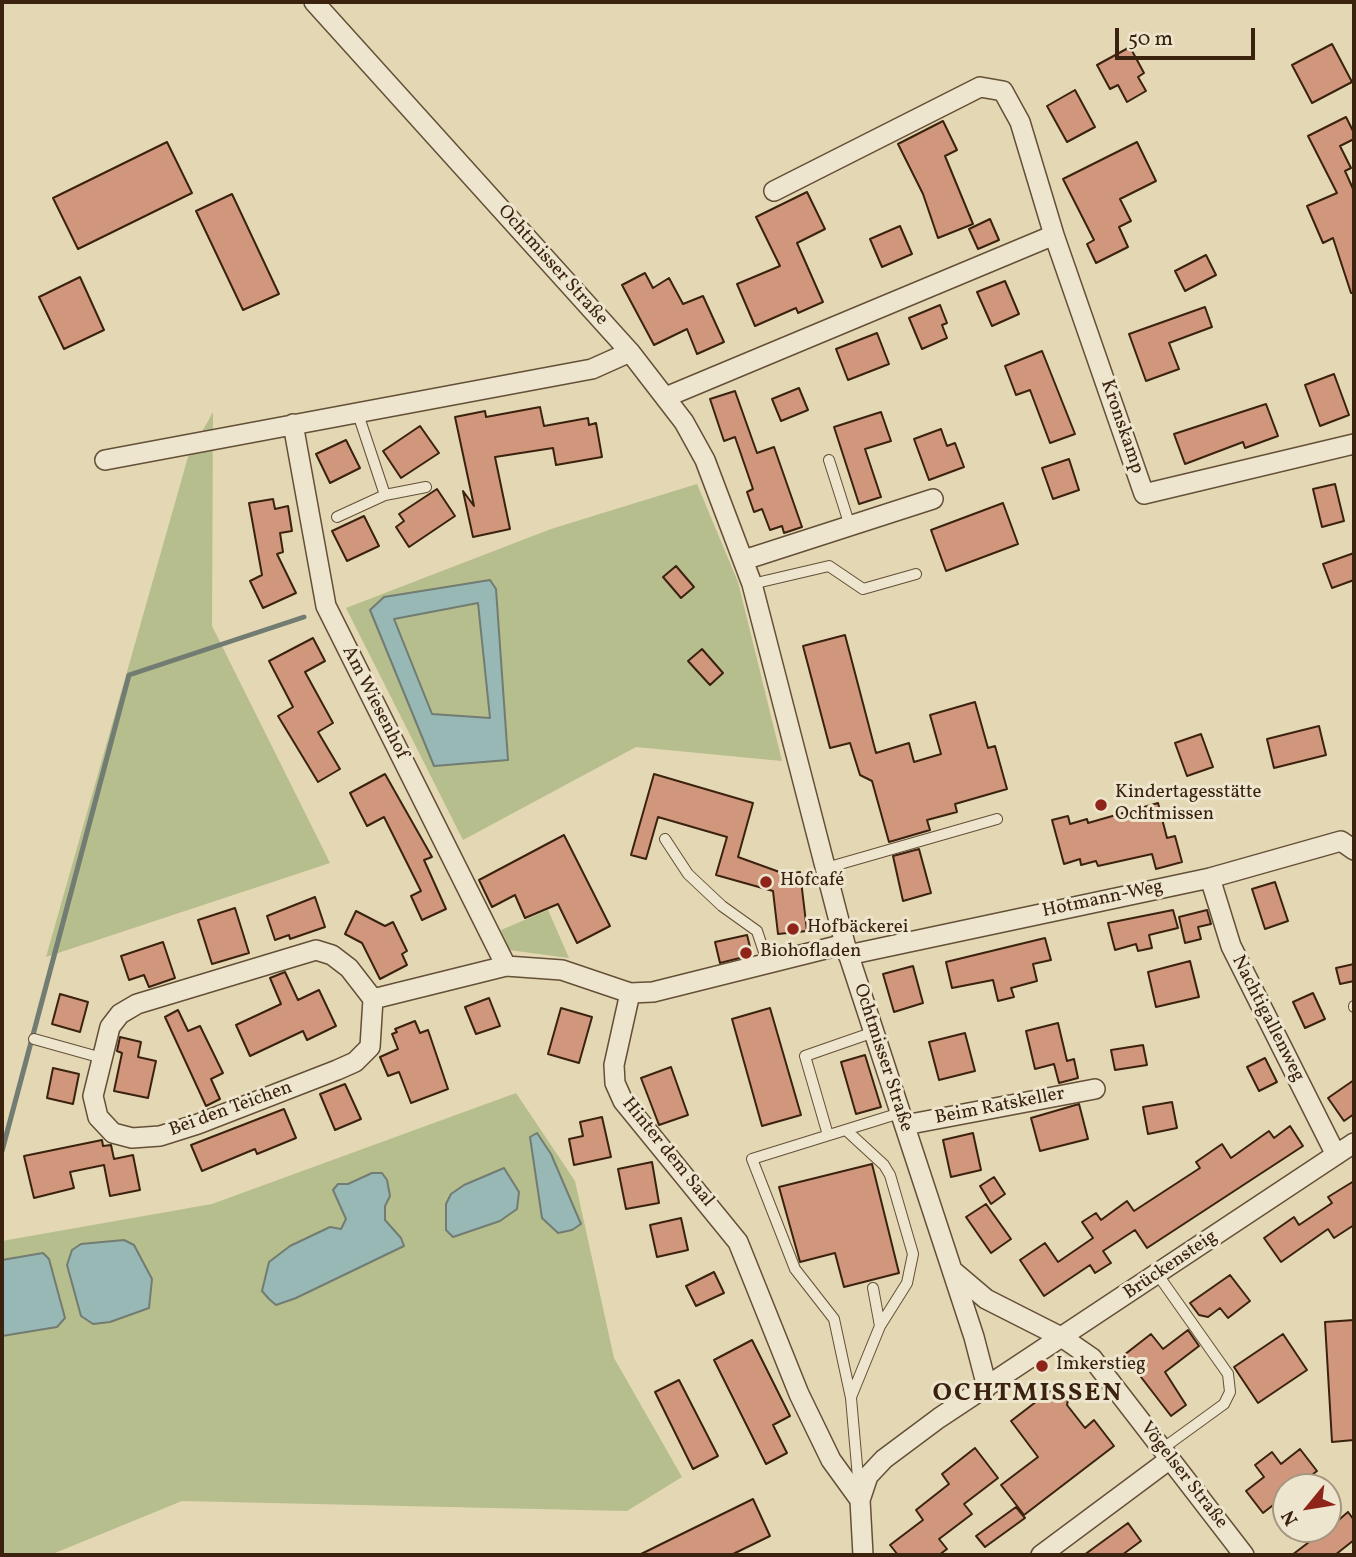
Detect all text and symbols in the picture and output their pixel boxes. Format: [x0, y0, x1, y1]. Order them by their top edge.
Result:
scale bar [1118, 14, 1258, 58]
text: 50 m [1128, 25, 1173, 54]
street label: Ochtmisser Straße [492, 201, 612, 331]
street label: Kronskamp [1094, 377, 1148, 477]
street label: Am Wiesenhof [336, 643, 412, 763]
place label: Kindertagesstätte Ochtmissen [1115, 783, 1262, 827]
marker: Kindertagesstätte Ochtmissen [1093, 797, 1109, 813]
place label: Hofcafé [780, 871, 844, 893]
marker: Hofcafé [758, 874, 774, 890]
street label: Hotmann-Weg [1041, 876, 1165, 924]
place label: Hofbäckerei [807, 918, 908, 940]
marker: Hofbäckerei [785, 921, 801, 937]
place label: Biohofladen [760, 942, 861, 964]
marker: Biohofladen [738, 945, 754, 961]
street label: Nachtigallenweg [1225, 952, 1309, 1086]
street label: Ochtmisser Straße [847, 981, 917, 1135]
street label: Bei den Teichen [166, 1077, 296, 1143]
street label: Beim Ratskeller [933, 1083, 1067, 1131]
street label: Hinter dem Saal [616, 1094, 718, 1212]
street label: Brückensteig [1120, 1226, 1222, 1306]
place label: Imkerstieg [1056, 1355, 1146, 1377]
marker: Imkerstieg [1034, 1358, 1050, 1374]
district label: OCHTMISSEN [934, 1379, 1122, 1411]
street label: Vögelser Straße [1134, 1418, 1232, 1534]
north arrow [1272, 1473, 1342, 1543]
text: N [1276, 1505, 1305, 1530]

